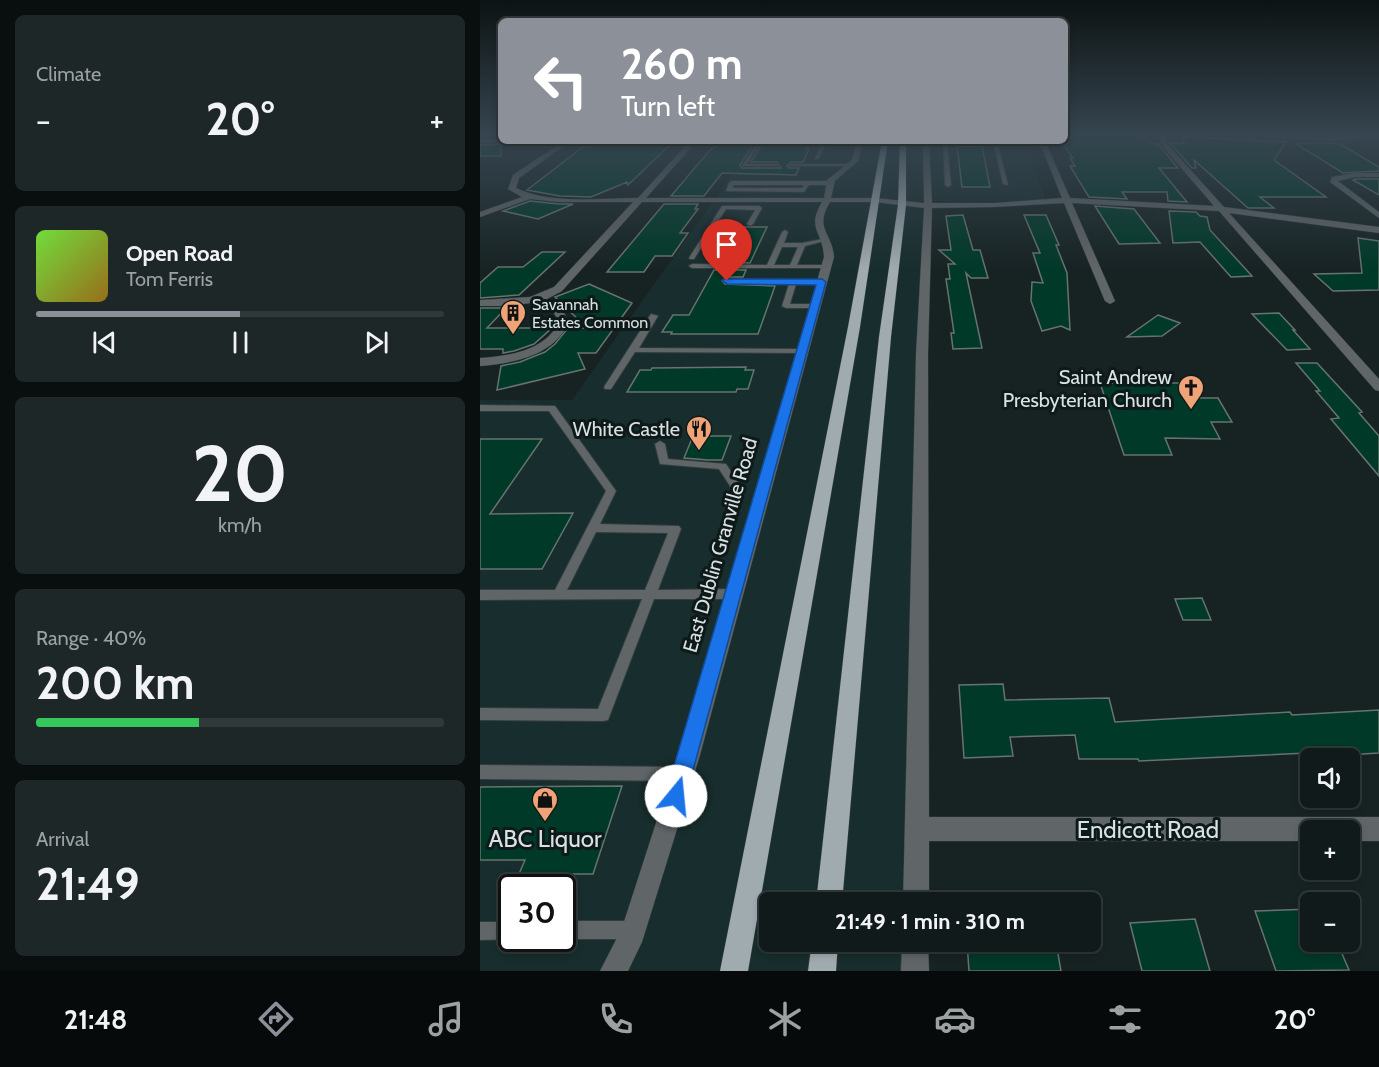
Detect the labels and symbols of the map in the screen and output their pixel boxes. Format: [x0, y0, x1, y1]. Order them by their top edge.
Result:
pin [701, 219, 752, 281]
place label: Savannah Estates Common [532, 295, 648, 332]
building icon: Savannah Estates Common [498, 298, 528, 336]
place label: Saint Andrew Presbyterian Church [1003, 365, 1172, 412]
church icon: Saint Andrew Presbyterian Church [1176, 373, 1206, 411]
restaurant icon: White Castle [684, 414, 714, 452]
place label: White Castle [573, 417, 680, 441]
street label: East Dublin Granville Road [678, 435, 762, 655]
position arrow [644, 764, 708, 828]
shop icon: ABC Liquor [530, 785, 560, 823]
street label: Endicott Road [1077, 815, 1219, 844]
place label: ABC Liquor [488, 824, 602, 853]
speed limit sign: 30 [498, 874, 576, 952]

